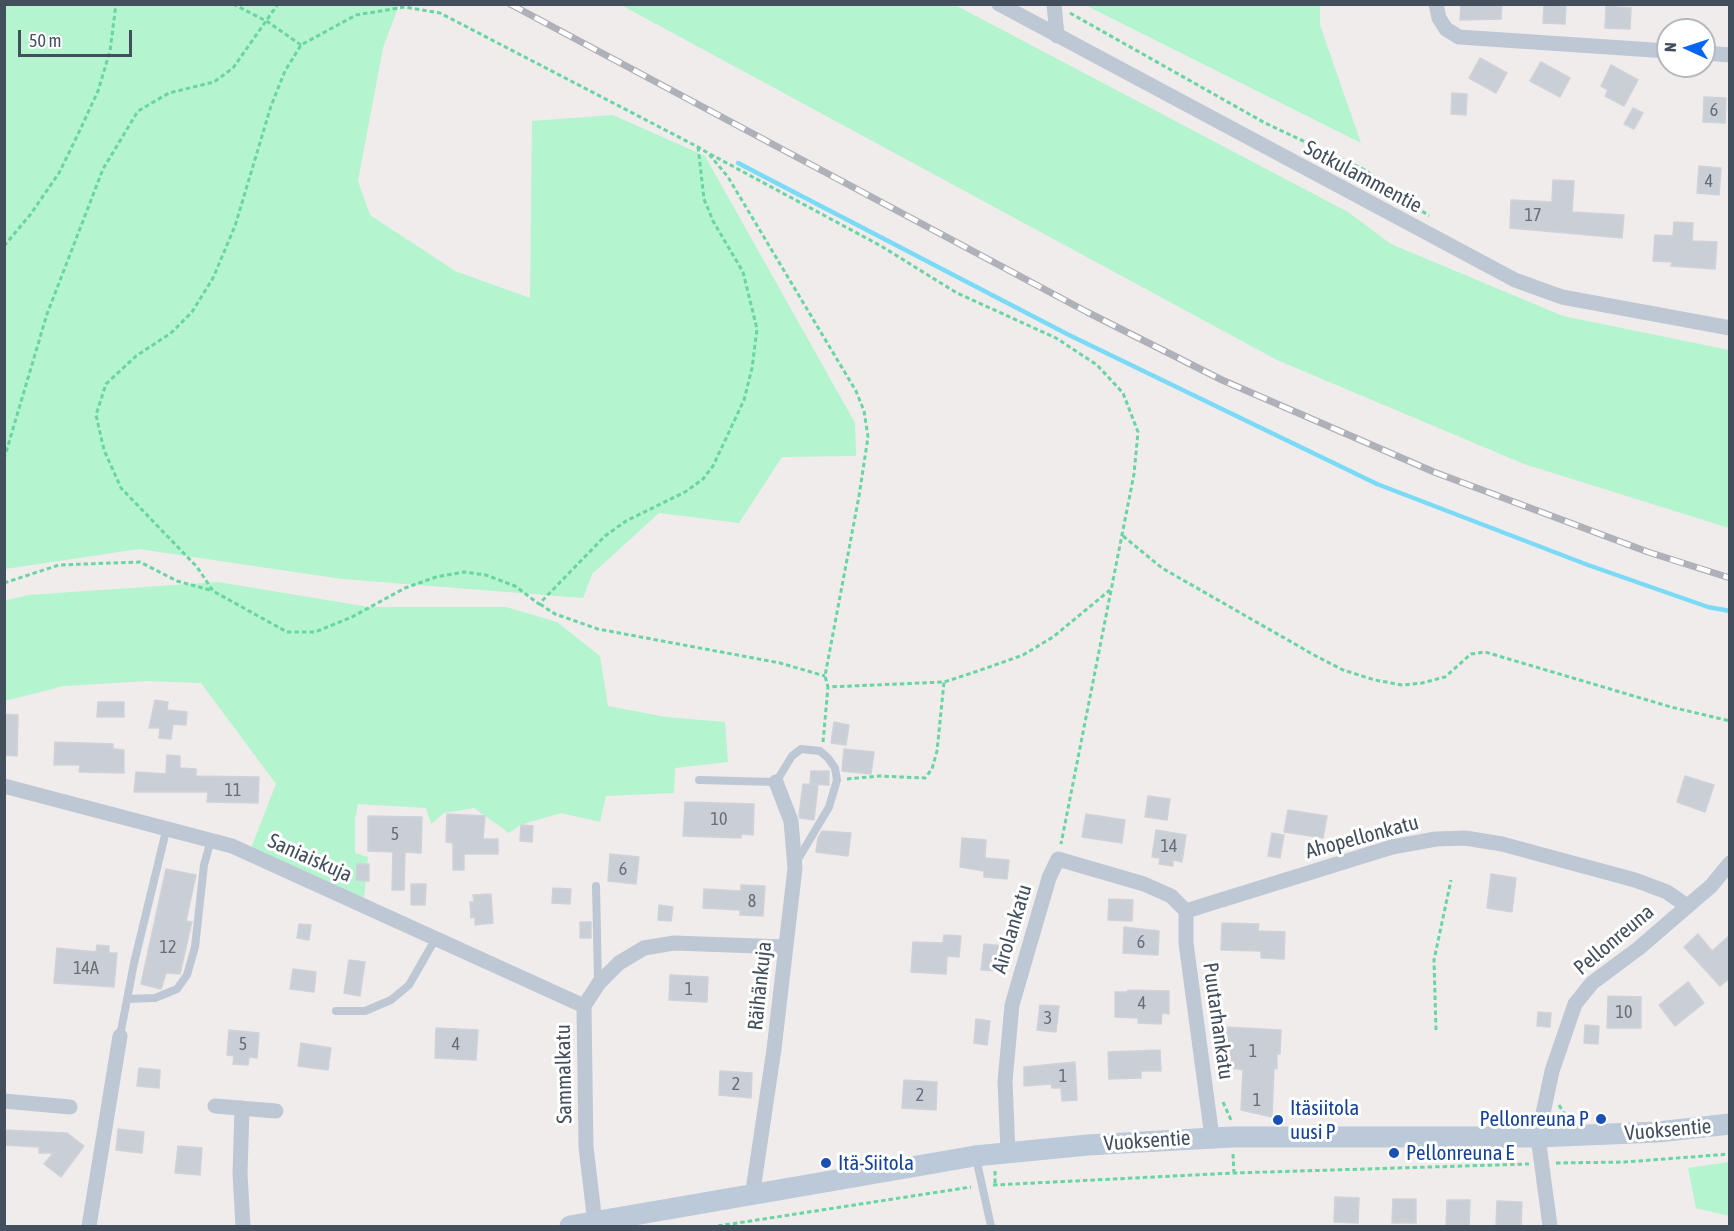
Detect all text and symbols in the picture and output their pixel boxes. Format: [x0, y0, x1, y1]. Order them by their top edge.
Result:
scale bar [21, 18, 135, 56]
north arrow [1656, 18, 1716, 78]
text: 50 m [29, 30, 61, 51]
text: N [1661, 42, 1679, 52]
house number: 6 [1710, 99, 1718, 121]
street label: Sotkulammentie [1300, 135, 1426, 219]
house number: 4 [1705, 170, 1713, 192]
house number: 17 [1525, 204, 1541, 226]
house number: 11 [225, 779, 241, 801]
house number: 10 [711, 808, 727, 830]
street label: Ahopellonkatu [1303, 810, 1421, 864]
house number: 5 [391, 823, 399, 845]
street label: Saniaiskuja [264, 828, 356, 888]
house number: 14 [1161, 835, 1177, 857]
house number: 6 [619, 858, 627, 880]
street label: Airolankatu [987, 881, 1037, 977]
house number: 8 [748, 890, 756, 912]
street label: Pellonreuna [1569, 899, 1659, 981]
house number: 6 [1137, 931, 1145, 953]
house number: 12 [160, 936, 176, 958]
street label: Räihänkuja [743, 940, 777, 1032]
house number: 14A [73, 957, 99, 979]
street label: Puutarhankatu [1197, 961, 1239, 1081]
house number: 1 [685, 978, 693, 1000]
house number: 4 [1138, 992, 1146, 1014]
house number: 10 [1616, 1001, 1632, 1023]
house number: 3 [1044, 1007, 1052, 1029]
street label: Sammalkatu [551, 1024, 577, 1124]
house number: 5 [239, 1033, 247, 1055]
house number: 4 [452, 1033, 460, 1055]
house number: 1 [1249, 1040, 1257, 1062]
house number: 1 [1059, 1065, 1067, 1087]
house number: 2 [732, 1073, 740, 1095]
house number: 2 [916, 1084, 924, 1106]
house number: 1 [1253, 1089, 1261, 1111]
place label: Itäsiitola uusi P [1290, 1095, 1359, 1145]
place label: Pellonreuna P [1479, 1106, 1589, 1132]
marker: Pellonreuna P [1594, 1112, 1608, 1126]
marker: Itäsiitola uusi P [1271, 1113, 1285, 1127]
street label: Vuoksentie [1624, 1114, 1712, 1146]
street label: Vuoksentie [1103, 1125, 1191, 1157]
place label: Pellonreuna E [1406, 1140, 1514, 1166]
marker: Pellonreuna E [1387, 1146, 1401, 1160]
place label: Itä-Siitola [838, 1150, 914, 1176]
marker: Itä-Siitola [819, 1156, 833, 1170]

